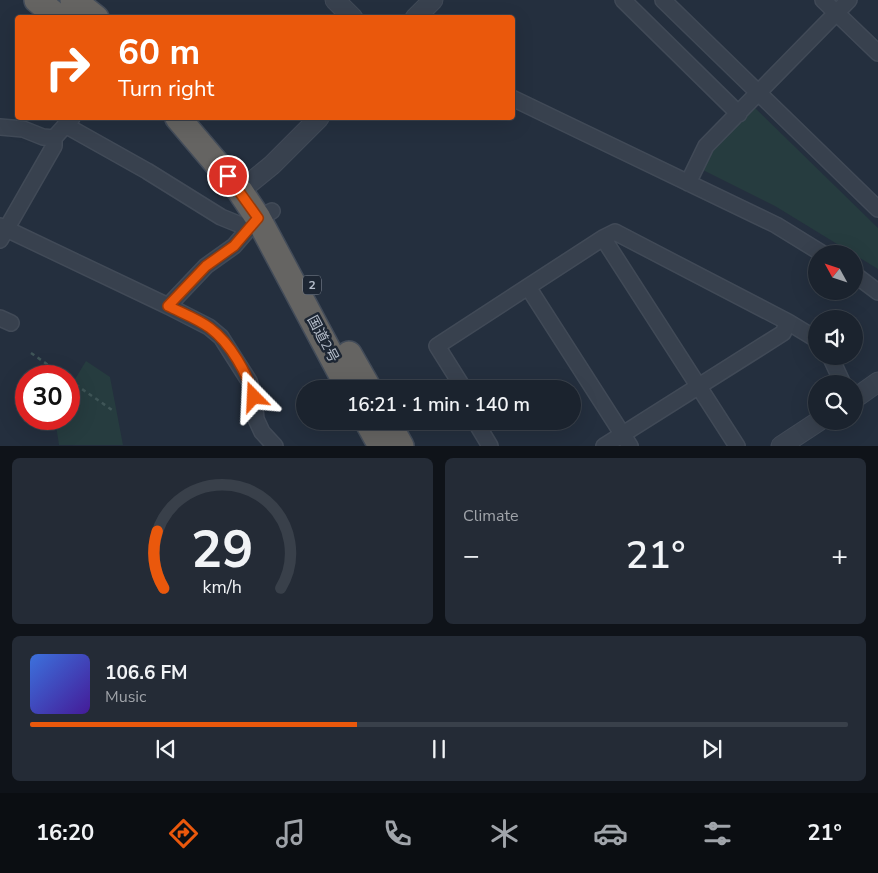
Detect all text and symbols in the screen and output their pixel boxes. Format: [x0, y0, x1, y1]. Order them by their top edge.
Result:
text: 60 m [118, 29, 200, 76]
icon: right [35, 35, 100, 100]
text: Turn right [118, 74, 214, 104]
pin [207, 155, 249, 197]
icon: arrive [214, 162, 242, 190]
north arrow [808, 245, 862, 300]
map controls [808, 245, 863, 430]
road number: 2 [303, 276, 321, 294]
button: sound [808, 310, 863, 365]
street label: 国道2号 [303, 312, 343, 366]
speed limit sign: 30 [15, 365, 80, 430]
position arrow [227, 370, 279, 422]
button: search [808, 375, 863, 430]
text: 16:21 · 1 min · 140 m [347, 392, 530, 418]
text: Climate [463, 505, 518, 527]
text: 29 [191, 514, 254, 585]
text: 21° [626, 530, 685, 581]
text: − [463, 537, 480, 575]
text: + [831, 537, 848, 575]
text: km/h [203, 575, 242, 599]
text: 106.6 FM [105, 660, 188, 686]
text: Music [105, 686, 146, 708]
icon: previous [152, 735, 180, 763]
icon: pause [425, 735, 453, 763]
icon: next [698, 735, 726, 763]
icon: directions [166, 816, 201, 851]
icon: music [273, 816, 308, 851]
icon: phone [380, 816, 415, 851]
icon: climate [487, 816, 522, 851]
icon: car [593, 816, 628, 851]
icon: filters [700, 816, 735, 851]
text: 16:20 [36, 818, 94, 848]
text: 21° [807, 818, 842, 848]

